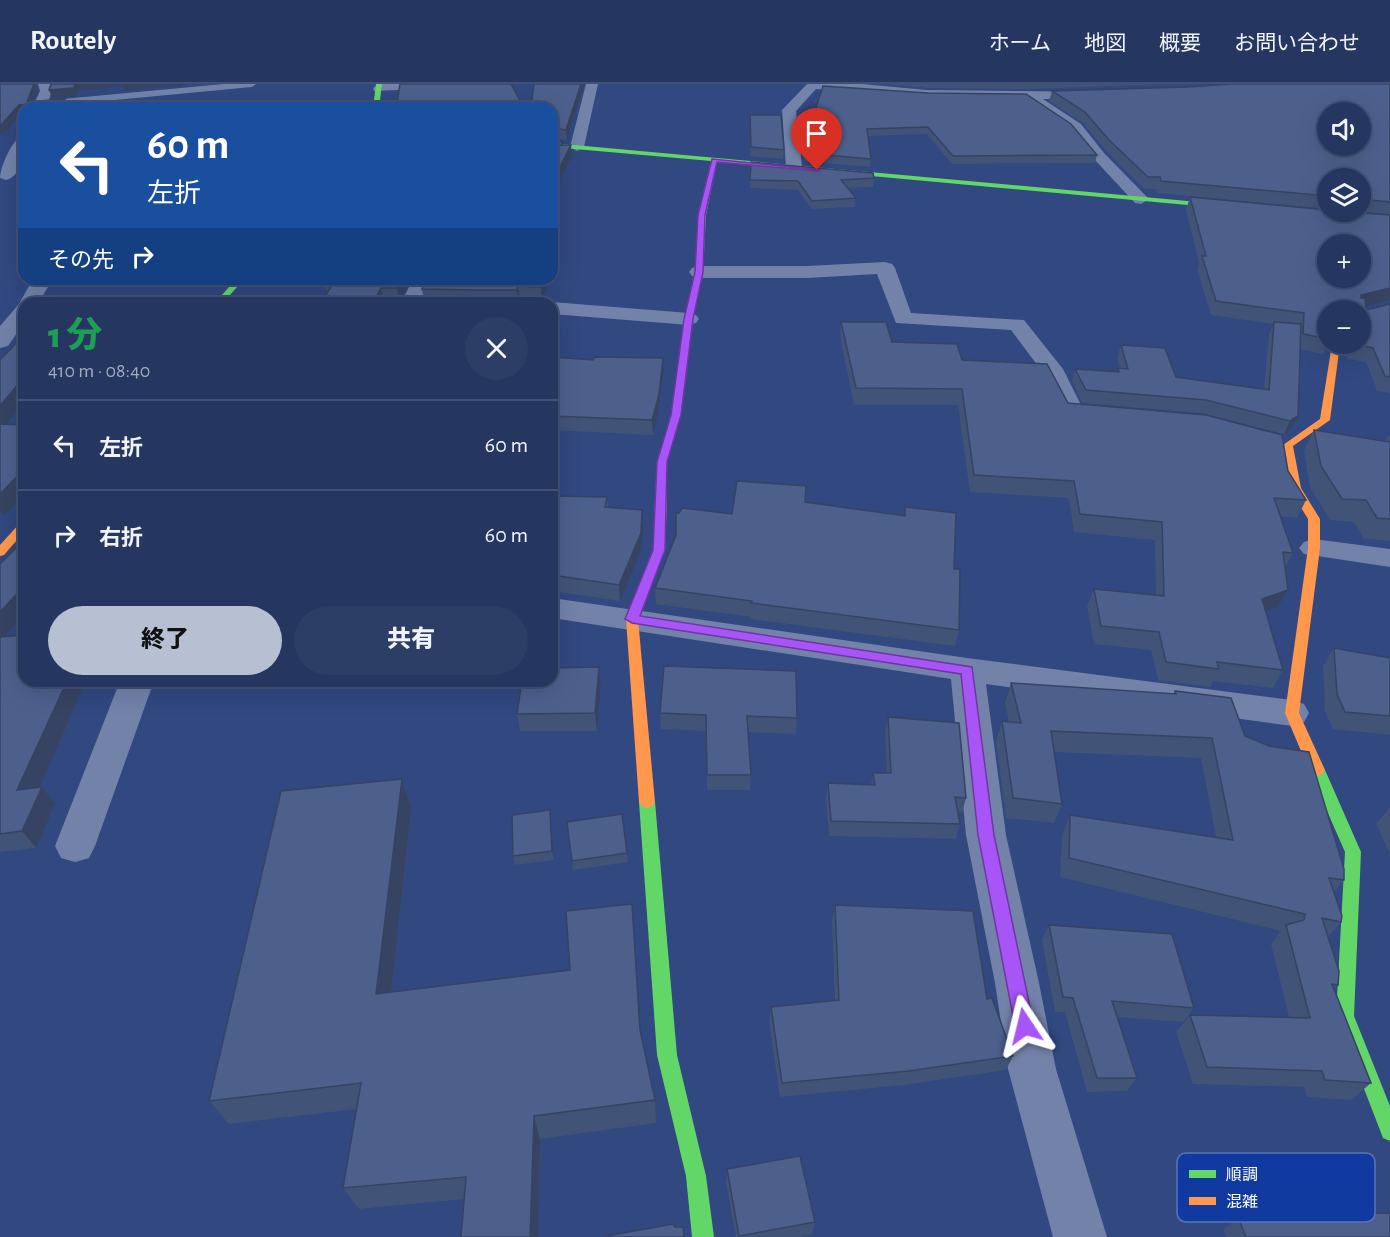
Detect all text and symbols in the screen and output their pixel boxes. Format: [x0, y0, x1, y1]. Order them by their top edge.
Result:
text: Routely [30, 27, 116, 55]
text: ホーム [989, 33, 1051, 54]
text: 地図 [1084, 33, 1126, 54]
text: 概要 [1159, 33, 1201, 54]
text: お問い合わせ [1234, 33, 1360, 54]
map controls [1317, 102, 1371, 354]
button: sound [1317, 102, 1371, 156]
pin [791, 108, 842, 170]
icon: arrive [800, 117, 833, 150]
text: 60 m [147, 124, 229, 166]
icon: left [48, 126, 126, 204]
button: layers [1317, 168, 1371, 222]
text: 左折 [147, 180, 201, 207]
button: + [1317, 234, 1371, 288]
icon: right [126, 240, 159, 273]
text: その先 [48, 249, 114, 271]
button: − [1317, 300, 1371, 354]
button: close [465, 317, 528, 380]
text: 1 分 [48, 318, 102, 354]
text: 410 m · 08:40 [48, 361, 150, 381]
icon: left [48, 429, 81, 462]
text: 60 m [485, 434, 528, 456]
text: 左折 [99, 437, 143, 459]
icon: right [48, 519, 81, 552]
text: 60 m [485, 524, 528, 546]
text: 右折 [99, 527, 143, 549]
button: 終了 [48, 606, 282, 675]
button: 共有 [294, 606, 528, 675]
position arrow [993, 994, 1057, 1058]
legend [1177, 1153, 1375, 1222]
text: 順調 [1226, 1167, 1258, 1183]
text: 混雑 [1226, 1193, 1258, 1210]

